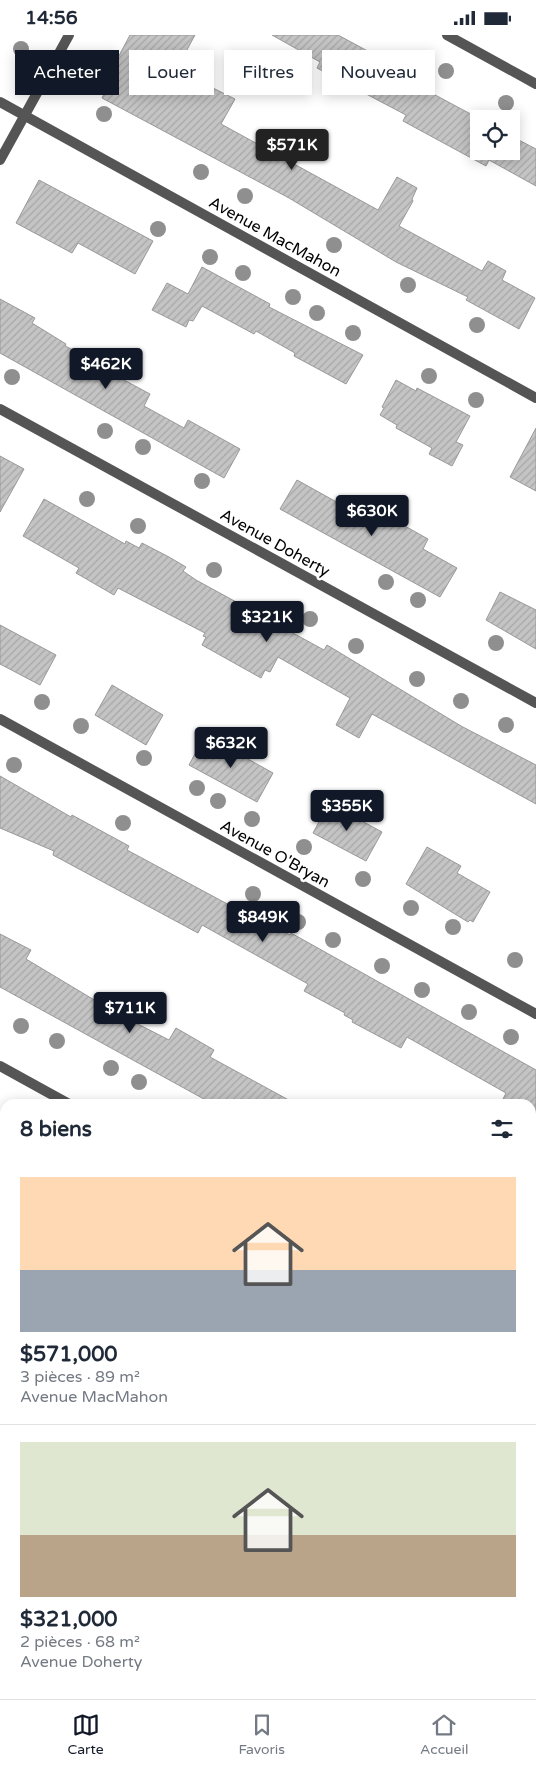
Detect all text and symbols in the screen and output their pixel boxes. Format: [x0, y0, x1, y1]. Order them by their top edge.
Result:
text: 14:56 [25, 7, 78, 29]
chip: Acheter [15, 50, 119, 95]
chip: Louer [129, 50, 214, 95]
chip: Filtres [224, 50, 312, 95]
chip: Nouveau [322, 50, 435, 95]
map controls [470, 110, 520, 160]
button: locate [470, 110, 520, 160]
pin: $571K [257, 129, 327, 171]
text: $571K [267, 135, 317, 155]
street label: Avenue MacMahon [205, 192, 345, 282]
pin: $462K [71, 347, 141, 390]
text: $462K [81, 354, 131, 374]
pin: $630K [337, 495, 407, 537]
text: $630K [347, 501, 397, 521]
street label: Avenue Doherty [217, 505, 334, 582]
pin: $321K [232, 601, 302, 643]
text: $321K [242, 607, 292, 627]
pin: $632K [196, 727, 266, 769]
text: $632K [206, 733, 256, 753]
pin: $355K [312, 789, 382, 832]
text: $355K [322, 796, 372, 816]
street label: Avenue O'Bryan [217, 816, 333, 892]
pin: $849K [228, 901, 298, 943]
text: $849K [238, 907, 288, 927]
pin: $711K [95, 991, 165, 1034]
text: $711K [105, 998, 155, 1018]
icon: filters [488, 1115, 516, 1143]
text: 8 biens [20, 1117, 92, 1142]
icon: home [223, 1209, 313, 1299]
text: $571,000 [20, 1342, 118, 1367]
text: 3 pièces · 89 m² [20, 1367, 140, 1387]
text: Avenue MacMahon [20, 1387, 168, 1407]
icon: home [223, 1475, 313, 1565]
text: $321,000 [20, 1607, 118, 1632]
text: 2 pièces · 68 m² [20, 1632, 140, 1652]
text: Avenue Doherty [20, 1652, 142, 1672]
tab: Carte [67, 1711, 104, 1758]
tab: Favoris [238, 1711, 285, 1758]
tab: Accueil [420, 1711, 469, 1758]

